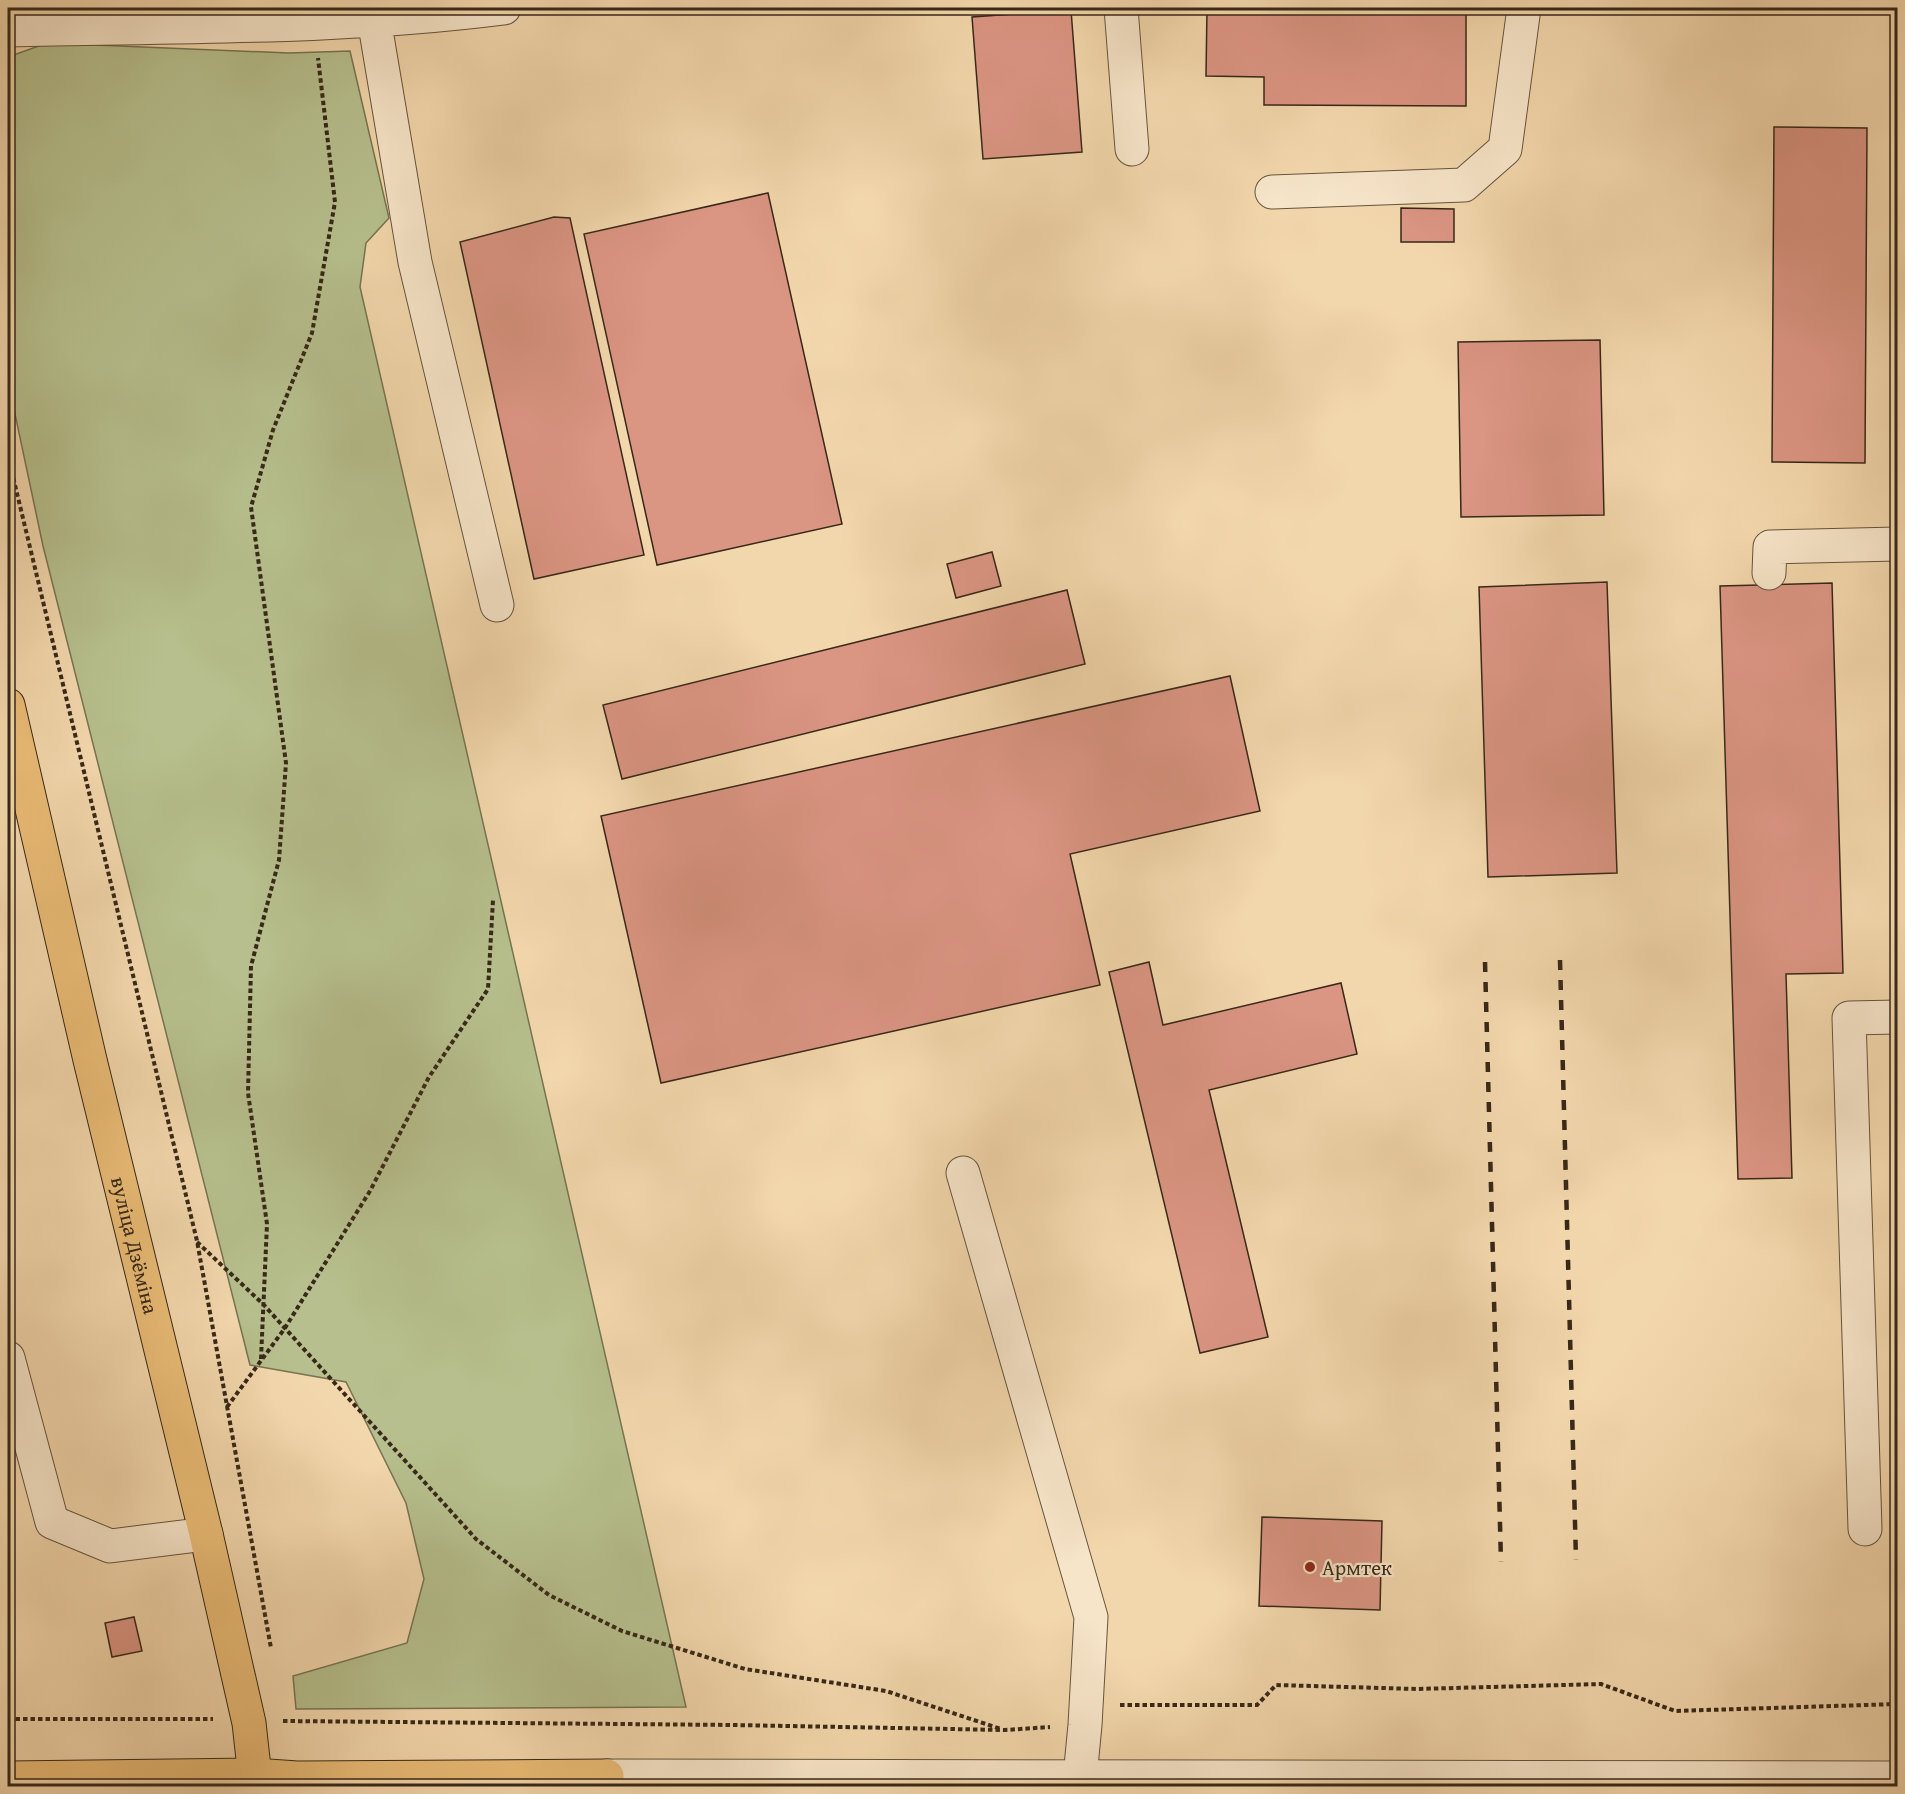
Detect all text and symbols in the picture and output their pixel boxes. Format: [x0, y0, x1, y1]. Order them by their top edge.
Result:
street label: вуліца Дзёміна [104, 1173, 167, 1317]
place label: Армтек [1322, 1552, 1392, 1583]
marker: Армтек [1303, 1560, 1317, 1574]

